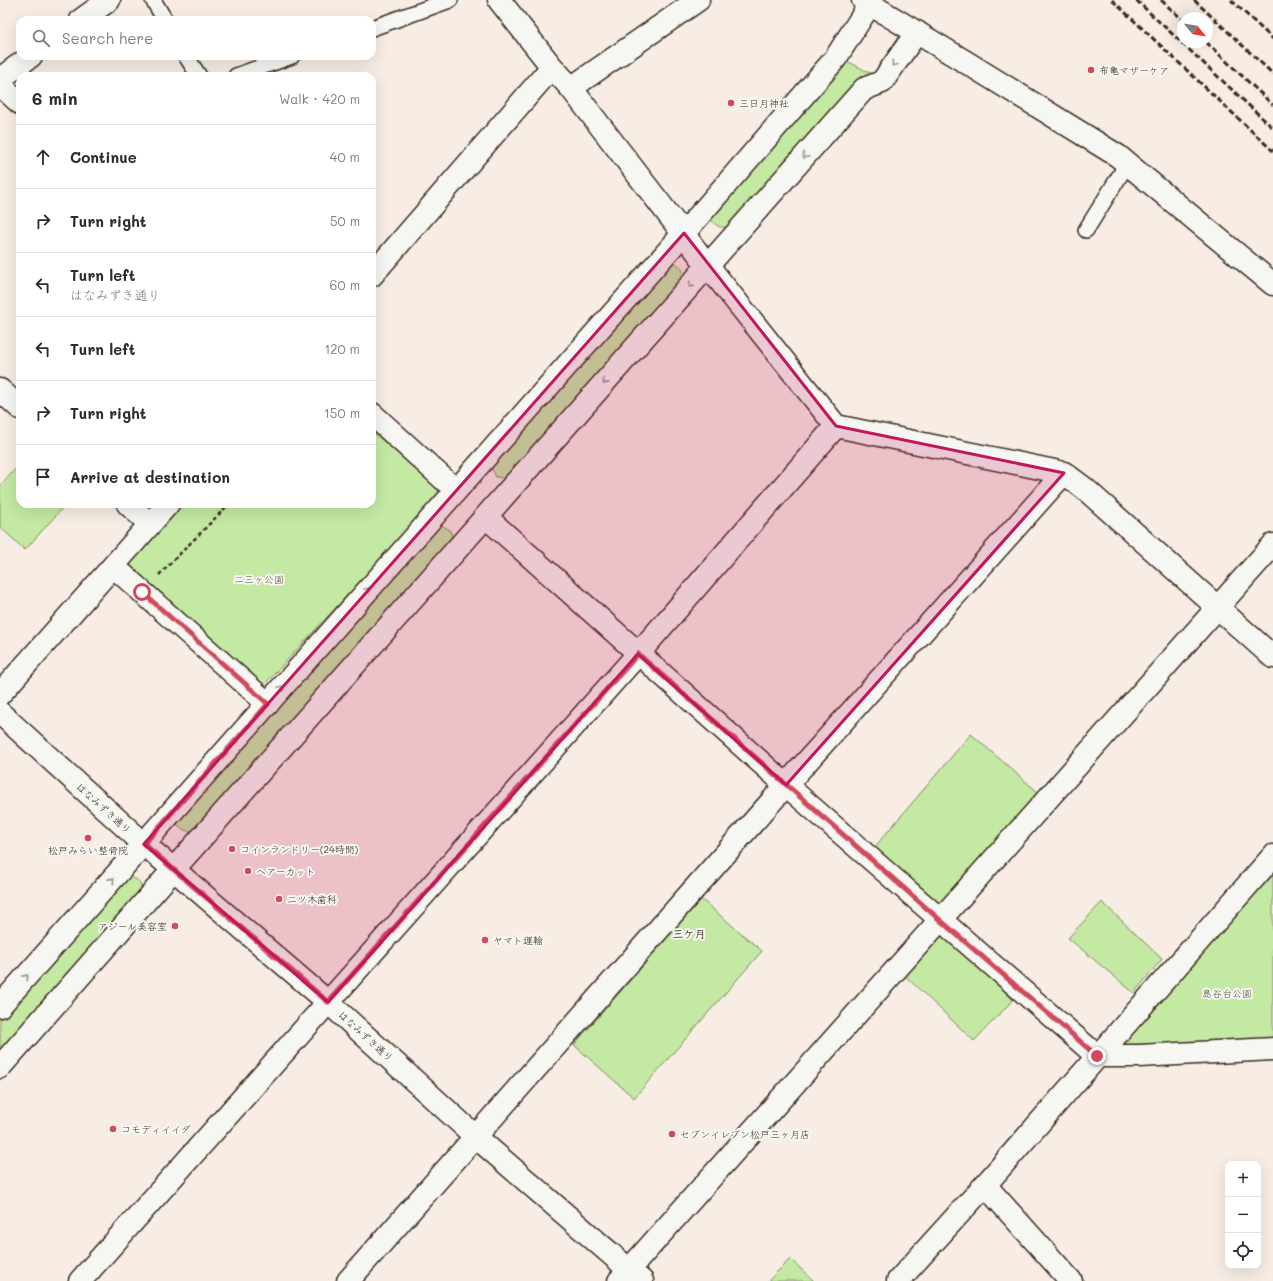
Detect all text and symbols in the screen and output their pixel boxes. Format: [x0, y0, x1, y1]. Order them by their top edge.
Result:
north arrow [1177, 12, 1213, 48]
search box [16, 16, 376, 60]
icon: search [30, 27, 52, 49]
text: Search here [62, 28, 153, 48]
one-way arrow [892, 60, 899, 67]
place label: 布亀マザーケア [1099, 63, 1169, 77]
marker: 布亀マザーケア [1086, 65, 1096, 75]
text: 6 min [32, 87, 77, 109]
text: Walk · 420 m [279, 90, 360, 107]
place label: 三日月神社 [739, 96, 789, 110]
marker: 三日月神社 [726, 98, 736, 108]
icon: ahead [32, 146, 54, 168]
text: Continue [70, 147, 137, 167]
text: 40 m [330, 148, 360, 165]
one-way arrow [802, 151, 810, 159]
icon: right [32, 210, 54, 232]
text: Turn right [70, 211, 147, 231]
text: 50 m [330, 212, 360, 229]
text: Turn left [70, 265, 135, 285]
icon: left [32, 274, 54, 296]
text: 60 m [330, 276, 360, 293]
one-way arrow [689, 280, 696, 288]
text: はなみずき通り [70, 286, 160, 303]
icon: left [32, 338, 54, 360]
text: Turn left [70, 339, 135, 359]
text: 120 m [324, 340, 360, 357]
one-way arrow [603, 377, 610, 385]
icon: right [32, 402, 54, 424]
text: Turn right [70, 403, 147, 423]
text: 150 m [324, 404, 360, 421]
icon: arrive [32, 466, 54, 488]
text: Arrive at destination [70, 467, 230, 487]
park label: 二三ヶ公園 [234, 572, 284, 586]
route start [133, 583, 151, 601]
one-way arrow [363, 588, 370, 595]
one-way arrow [277, 685, 285, 693]
street label: はなみずき通り [73, 780, 135, 836]
marker: 松戸みらい整骨院 [83, 833, 93, 843]
place label: コインランドリー(24時間) [240, 842, 358, 856]
place label: 松戸みらい整骨院 [48, 843, 128, 857]
marker: コインランドリー(24時間) [227, 844, 237, 854]
place label: ヘアーカット [256, 864, 316, 878]
marker: ヘアーカット [243, 866, 253, 876]
one-way arrow [107, 877, 114, 884]
place label: 二ツ木歯科 [287, 892, 337, 906]
marker: 二ツ木歯科 [274, 894, 284, 904]
place label: アジール美容室 [98, 919, 167, 933]
marker: アジール美容室 [170, 921, 180, 931]
district label: 三ケ月 [673, 926, 706, 941]
place label: ヤマト運輸 [493, 933, 543, 947]
marker: ヤマト運輸 [480, 935, 490, 945]
one-way arrow [21, 974, 29, 982]
park label: 島谷台公園 [1202, 986, 1252, 1000]
street label: はなみずき通り [335, 1008, 397, 1064]
route end [1088, 1047, 1106, 1065]
place label: コモディイイダ [121, 1122, 190, 1136]
marker: コモディイイダ [108, 1124, 118, 1134]
place label: セブンイレブン松戸三ヶ月店 [680, 1127, 810, 1141]
marker: セブンイレブン松戸三ヶ月店 [667, 1129, 677, 1139]
map controls [1225, 1161, 1261, 1269]
button: + [1225, 1161, 1261, 1197]
button: − [1225, 1197, 1261, 1233]
button: locate [1225, 1233, 1261, 1269]

